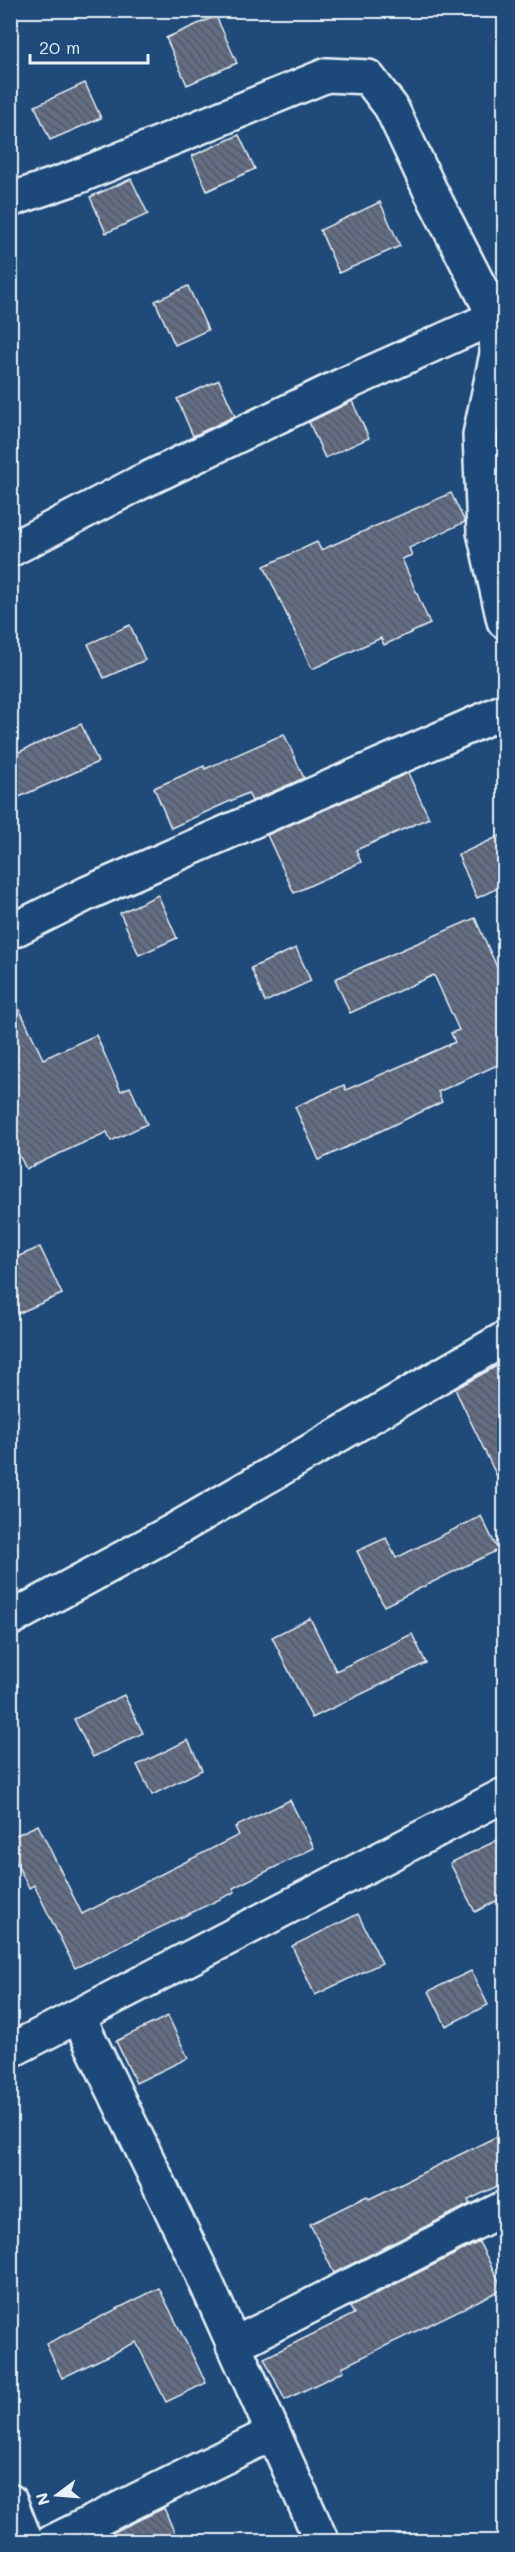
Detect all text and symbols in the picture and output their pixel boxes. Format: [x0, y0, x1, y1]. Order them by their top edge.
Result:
scale bar [30, 27, 148, 65]
text: 20 m [39, 35, 80, 59]
north arrow [27, 2465, 87, 2525]
text: N [30, 2491, 54, 2508]

